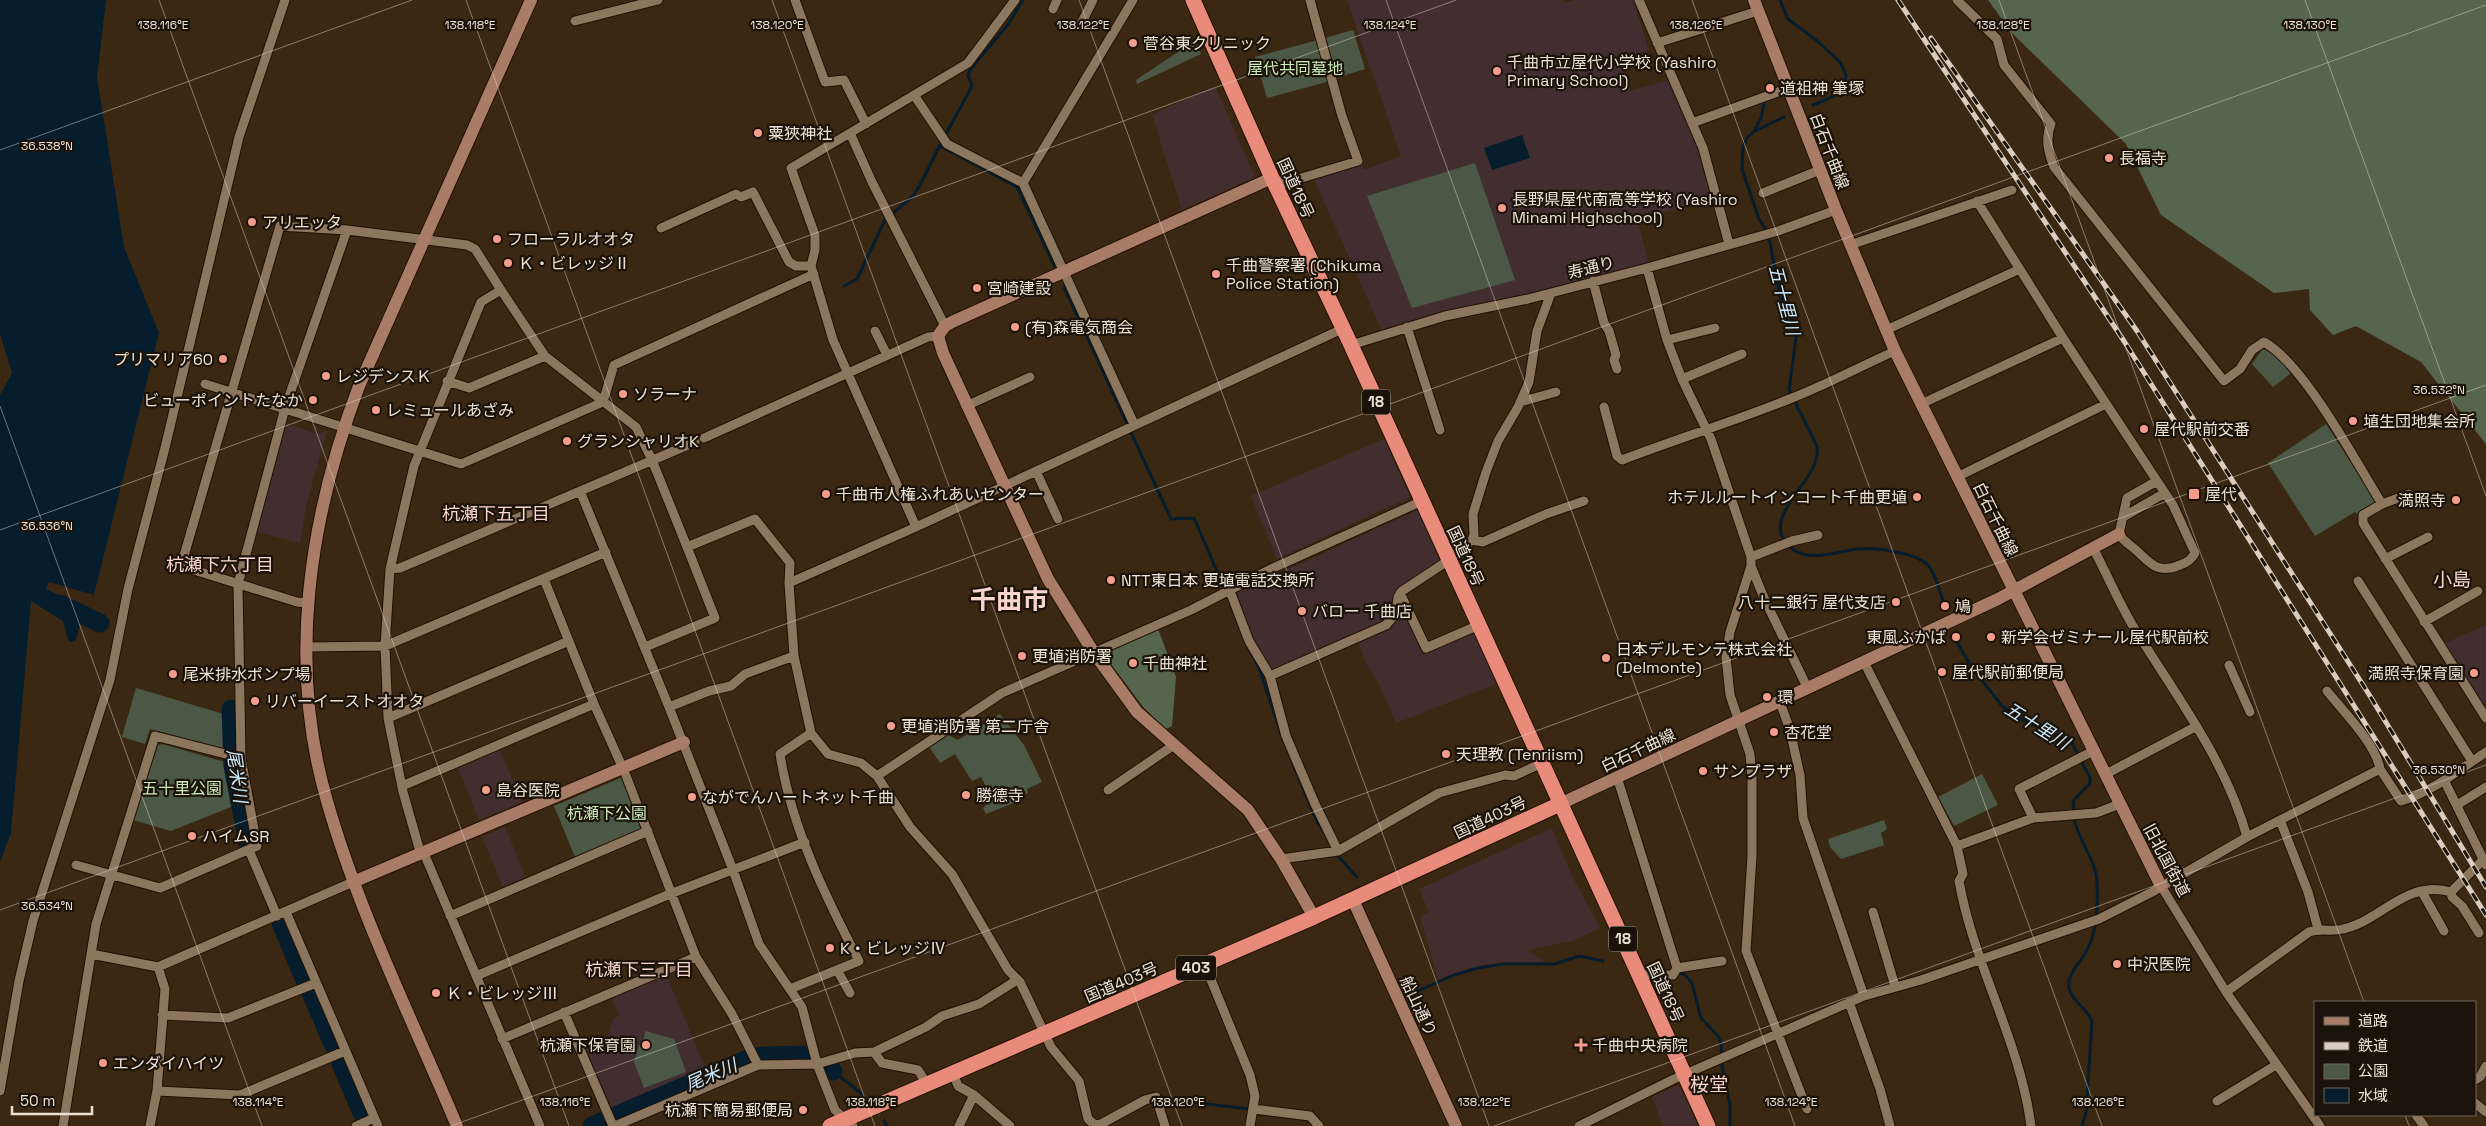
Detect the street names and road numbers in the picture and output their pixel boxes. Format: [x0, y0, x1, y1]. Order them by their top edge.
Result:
street label: 白石千曲線 [1805, 110, 1854, 192]
street label: 国道18号 [1272, 154, 1319, 222]
street label: 寿通り [1565, 251, 1617, 283]
road number: 18 [1362, 390, 1390, 414]
street label: 白石千曲線 [1969, 479, 2023, 560]
street label: 国道18号 [1442, 522, 1489, 590]
street label: 白石千曲線 [1598, 724, 1679, 777]
street label: 国道403号 [1450, 791, 1530, 843]
street label: 旧北国街道 [2139, 820, 2195, 900]
road number: 18 [1609, 926, 1637, 952]
road number: 403 [1176, 956, 1216, 980]
street label: 国道403号 [1081, 958, 1161, 1007]
street label: 国道18号 [1642, 958, 1689, 1026]
street label: 船山通り [1396, 973, 1442, 1040]

